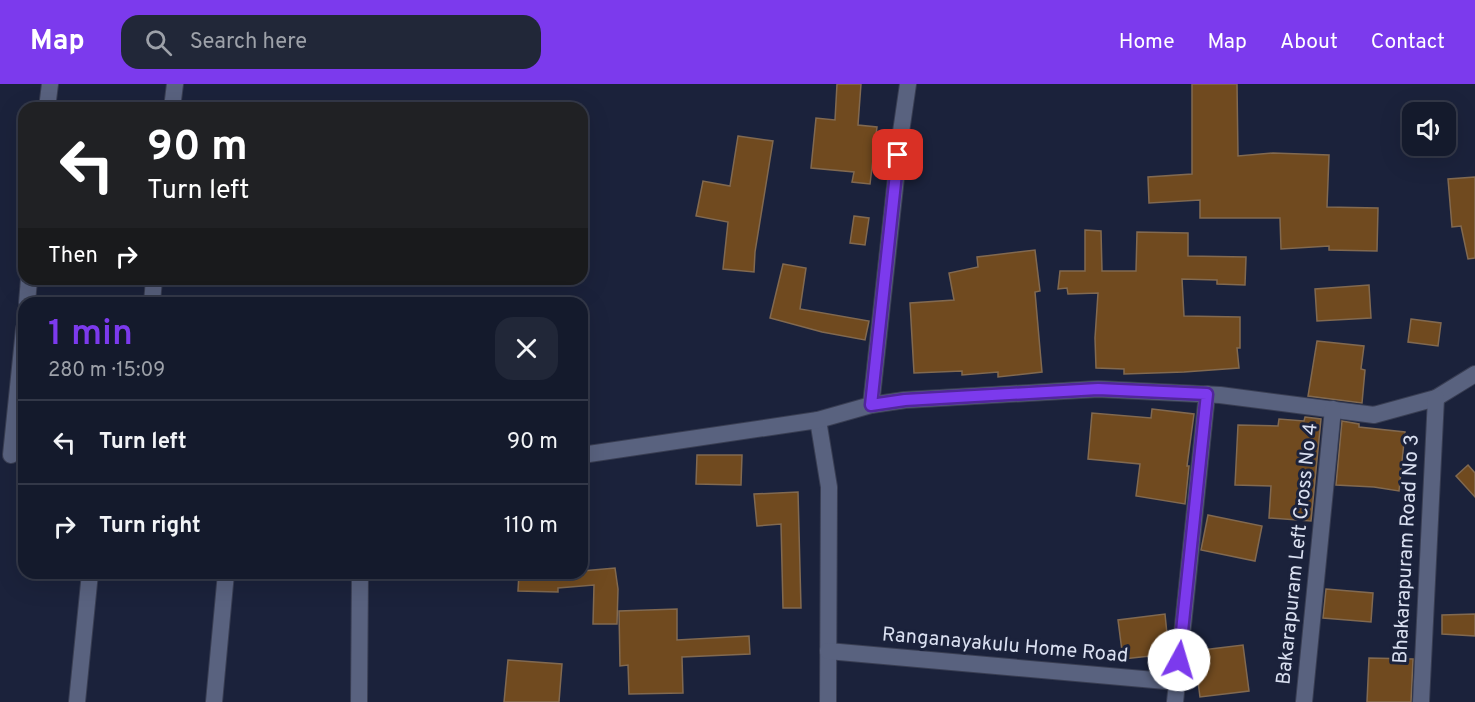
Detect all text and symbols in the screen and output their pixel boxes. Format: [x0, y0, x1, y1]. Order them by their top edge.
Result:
search box [121, 15, 541, 69]
text: Map [30, 24, 85, 60]
icon: search [142, 26, 175, 59]
text: Search here [190, 29, 307, 56]
text: Home [1119, 29, 1175, 56]
text: Map [1208, 29, 1247, 56]
text: About [1280, 29, 1338, 56]
text: Contact [1371, 29, 1445, 56]
map controls [1402, 102, 1456, 156]
button: sound [1402, 102, 1456, 156]
text: 90 m [147, 122, 248, 175]
icon: left [48, 126, 126, 204]
pin [872, 129, 923, 180]
icon: arrive [881, 138, 914, 171]
text: Turn left [147, 174, 249, 208]
icon: right [110, 240, 143, 273]
text: Then [48, 243, 98, 270]
text: 1 min [48, 312, 133, 358]
button: close [495, 317, 558, 380]
text: 280 m · 15:09 [48, 358, 165, 384]
street label: Bakarapuram Left Cross No 4 [1271, 422, 1325, 686]
icon: left [48, 426, 81, 459]
text: Turn left [99, 429, 187, 456]
text: 90 m [507, 429, 558, 456]
street label: Bhakarapuram Road No 3 [1388, 434, 1426, 664]
icon: right [48, 510, 81, 543]
text: Turn right [99, 513, 201, 540]
text: 110 m [504, 513, 558, 540]
street label: Ranganayakulu Home Road [881, 622, 1129, 670]
position arrow [1147, 628, 1211, 692]

